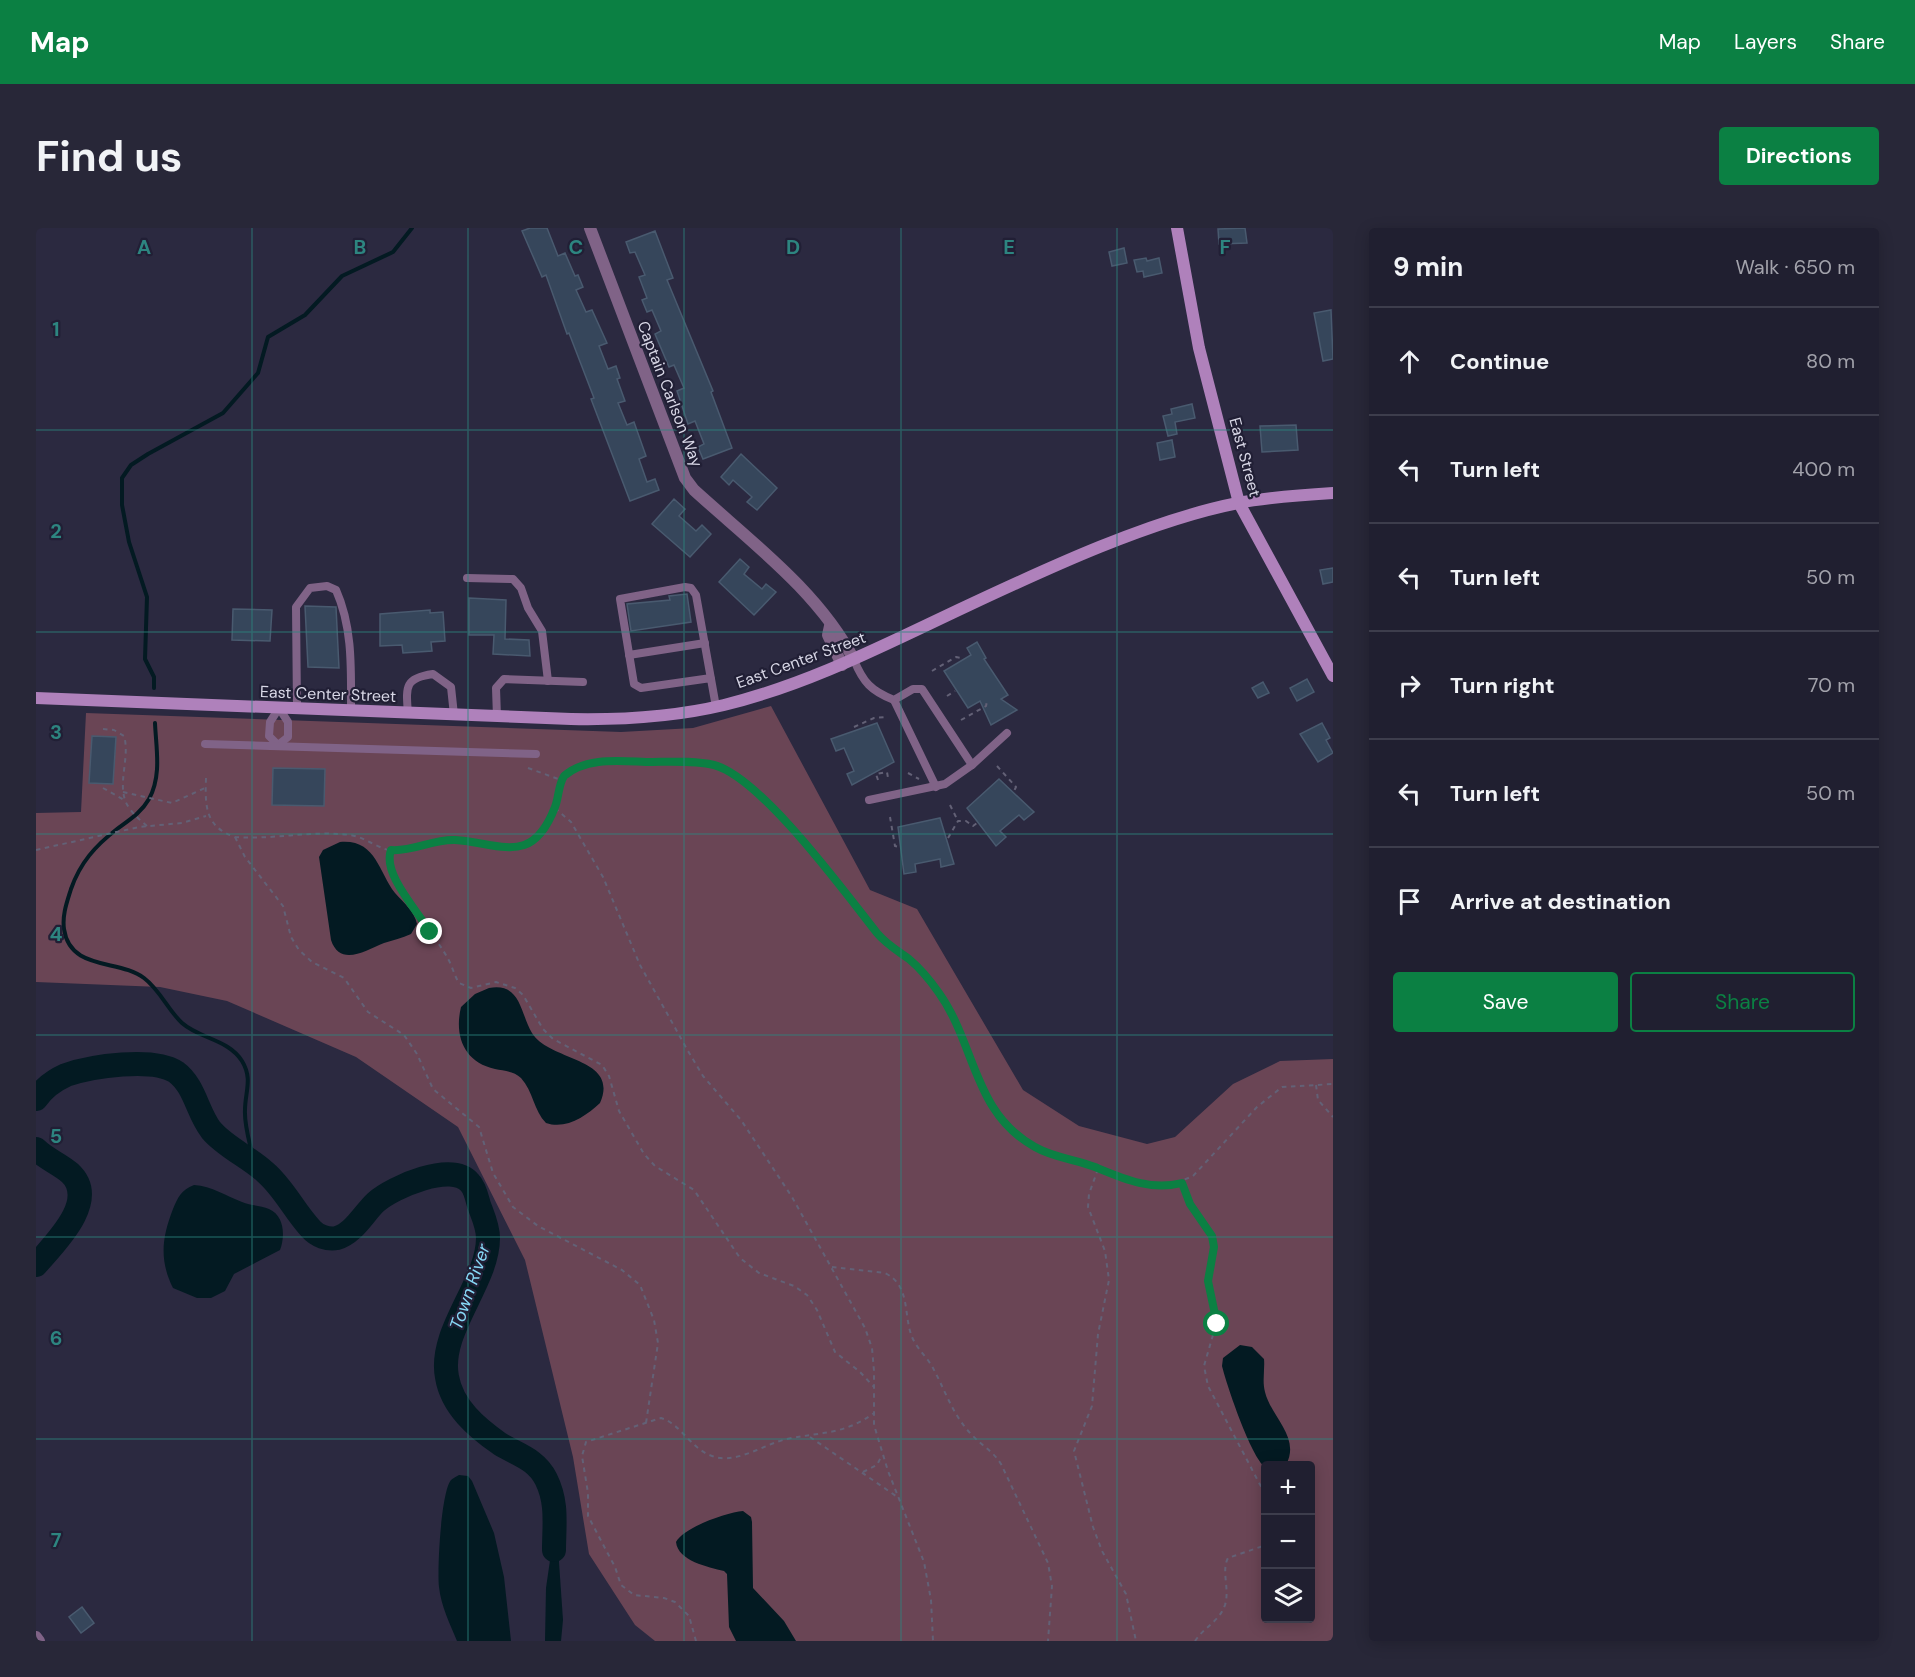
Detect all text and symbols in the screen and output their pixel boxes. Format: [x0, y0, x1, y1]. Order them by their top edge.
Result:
text: Map [30, 24, 90, 61]
text: Map [1659, 28, 1701, 56]
text: Layers [1734, 28, 1797, 56]
text: Share [1830, 28, 1885, 56]
button: Directions [1719, 127, 1879, 185]
text: Find us [36, 129, 182, 184]
text: A [137, 234, 151, 260]
text: B [354, 234, 366, 260]
text: C [569, 234, 583, 260]
text: D [786, 234, 800, 260]
text: E [1003, 234, 1015, 260]
text: F [1219, 234, 1231, 260]
text: 9 min [1393, 250, 1463, 284]
text: Walk · 650 m [1735, 254, 1855, 280]
text: 1 [52, 316, 60, 342]
street label: Captain Carlson Way [632, 318, 708, 470]
icon: ahead [1393, 345, 1426, 378]
text: Continue [1450, 347, 1549, 376]
text: 80 m [1806, 348, 1855, 374]
street label: East Street [1224, 415, 1266, 499]
icon: left [1393, 453, 1426, 486]
text: Turn left [1450, 455, 1540, 484]
text: 400 m [1792, 456, 1855, 482]
text: 2 [50, 518, 62, 544]
icon: left [1393, 561, 1426, 594]
text: Turn left [1450, 563, 1540, 592]
text: 50 m [1806, 564, 1855, 590]
street label: East Center Street [733, 627, 869, 693]
icon: right [1393, 669, 1426, 702]
text: Turn right [1450, 671, 1555, 700]
text: 70 m [1808, 672, 1855, 698]
street label: East Center Street [259, 681, 397, 707]
text: 3 [50, 719, 62, 745]
icon: left [1393, 777, 1426, 810]
text: Turn left [1450, 779, 1540, 808]
text: 50 m [1806, 780, 1855, 806]
icon: arrive [1393, 885, 1426, 918]
text: Arrive at destination [1450, 887, 1671, 916]
route end [416, 918, 442, 944]
text: 4 [50, 921, 63, 947]
button: Save [1393, 972, 1618, 1032]
button: Share [1630, 972, 1855, 1032]
text: 5 [50, 1123, 62, 1149]
water label: Town River [444, 1239, 496, 1333]
route start [1203, 1310, 1229, 1336]
text: 6 [50, 1325, 62, 1351]
map controls [1261, 1461, 1315, 1623]
button: + [1261, 1461, 1315, 1515]
button: − [1261, 1515, 1315, 1569]
text: 7 [51, 1527, 62, 1553]
button: layers [1261, 1569, 1315, 1623]

